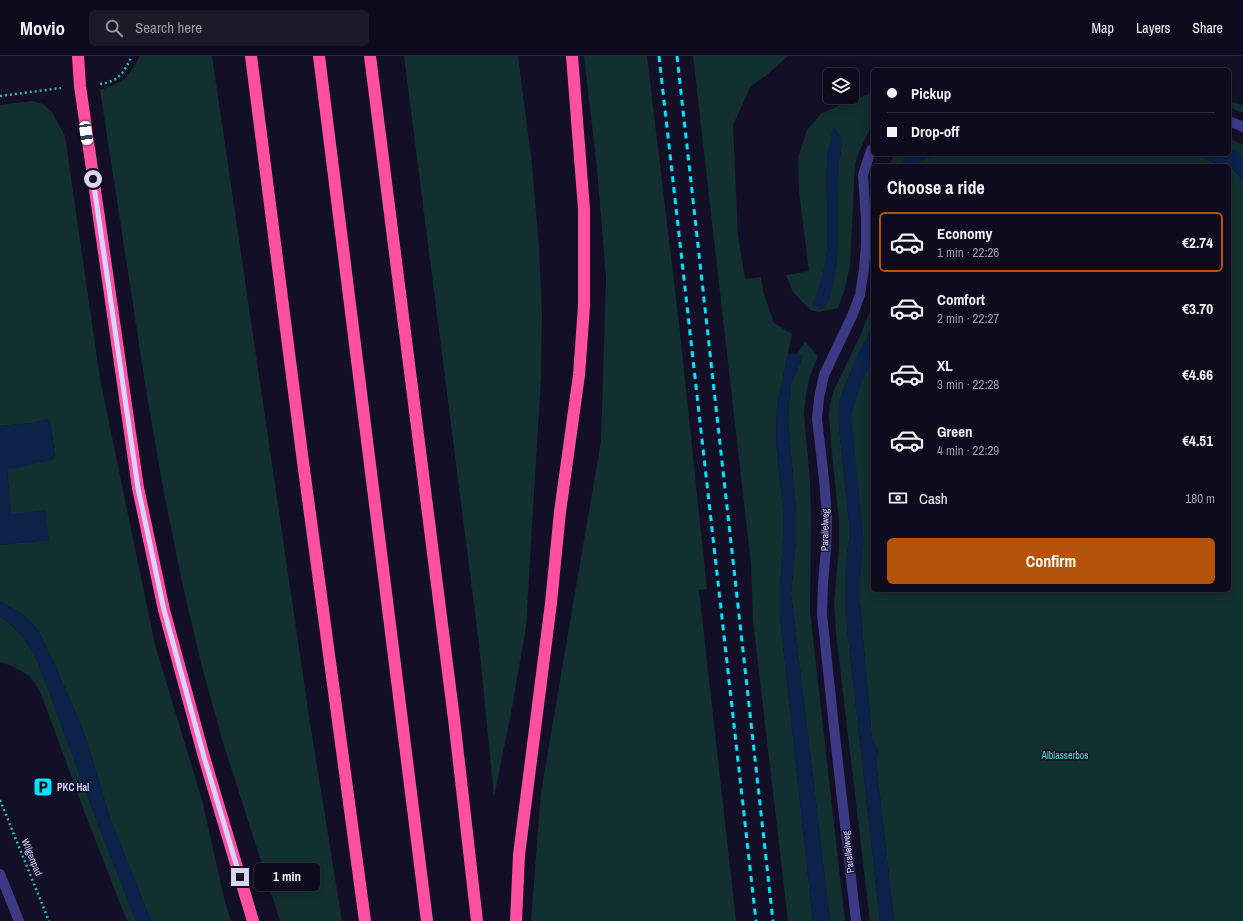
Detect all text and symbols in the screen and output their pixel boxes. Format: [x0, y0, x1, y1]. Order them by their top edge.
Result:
search box [89, 10, 369, 46]
text: Movio [20, 15, 65, 41]
icon: search [103, 17, 125, 39]
text: Search here [135, 17, 202, 38]
text: Map [1092, 19, 1114, 37]
text: Layers [1136, 19, 1170, 37]
text: Share [1192, 19, 1223, 37]
map controls [823, 68, 859, 104]
button: layers [823, 68, 859, 104]
text: Pickup [911, 83, 951, 104]
car [78, 120, 94, 146]
text: Drop-off [911, 121, 960, 142]
route start [84, 170, 102, 188]
text: Choose a ride [887, 175, 985, 200]
text: Economy [937, 223, 992, 244]
icon: car [889, 224, 925, 260]
text: €2.74 [1182, 232, 1213, 253]
text: 1 min · 22:26 [937, 244, 999, 261]
text: Comfort [937, 289, 985, 310]
icon: car [889, 290, 925, 326]
text: €3.70 [1182, 298, 1213, 319]
text: 2 min · 22:27 [937, 310, 999, 327]
text: XL [937, 355, 953, 376]
icon: car [889, 356, 925, 392]
text: €4.66 [1182, 364, 1213, 385]
text: 3 min · 22:28 [937, 376, 999, 393]
text: Green [937, 421, 973, 442]
icon: car [889, 422, 925, 458]
text: €4.51 [1182, 430, 1213, 451]
text: 4 min · 22:29 [937, 442, 999, 459]
icon: cash [887, 487, 909, 509]
text: Cash [919, 488, 948, 509]
text: 180 m [1185, 490, 1215, 507]
street label: Parallelweg [818, 508, 832, 551]
button: Confirm [887, 538, 1215, 584]
park label: Alblasserbos [1041, 749, 1088, 762]
parking icon: PKC Hal [32, 776, 54, 798]
place label: PKC Hal [57, 781, 89, 794]
street label: Parallelweg [839, 830, 857, 874]
street label: Wilgenpad [19, 836, 45, 878]
callout: 1 min [254, 863, 320, 891]
route end [231, 868, 249, 886]
text: 1 min [273, 868, 301, 885]

